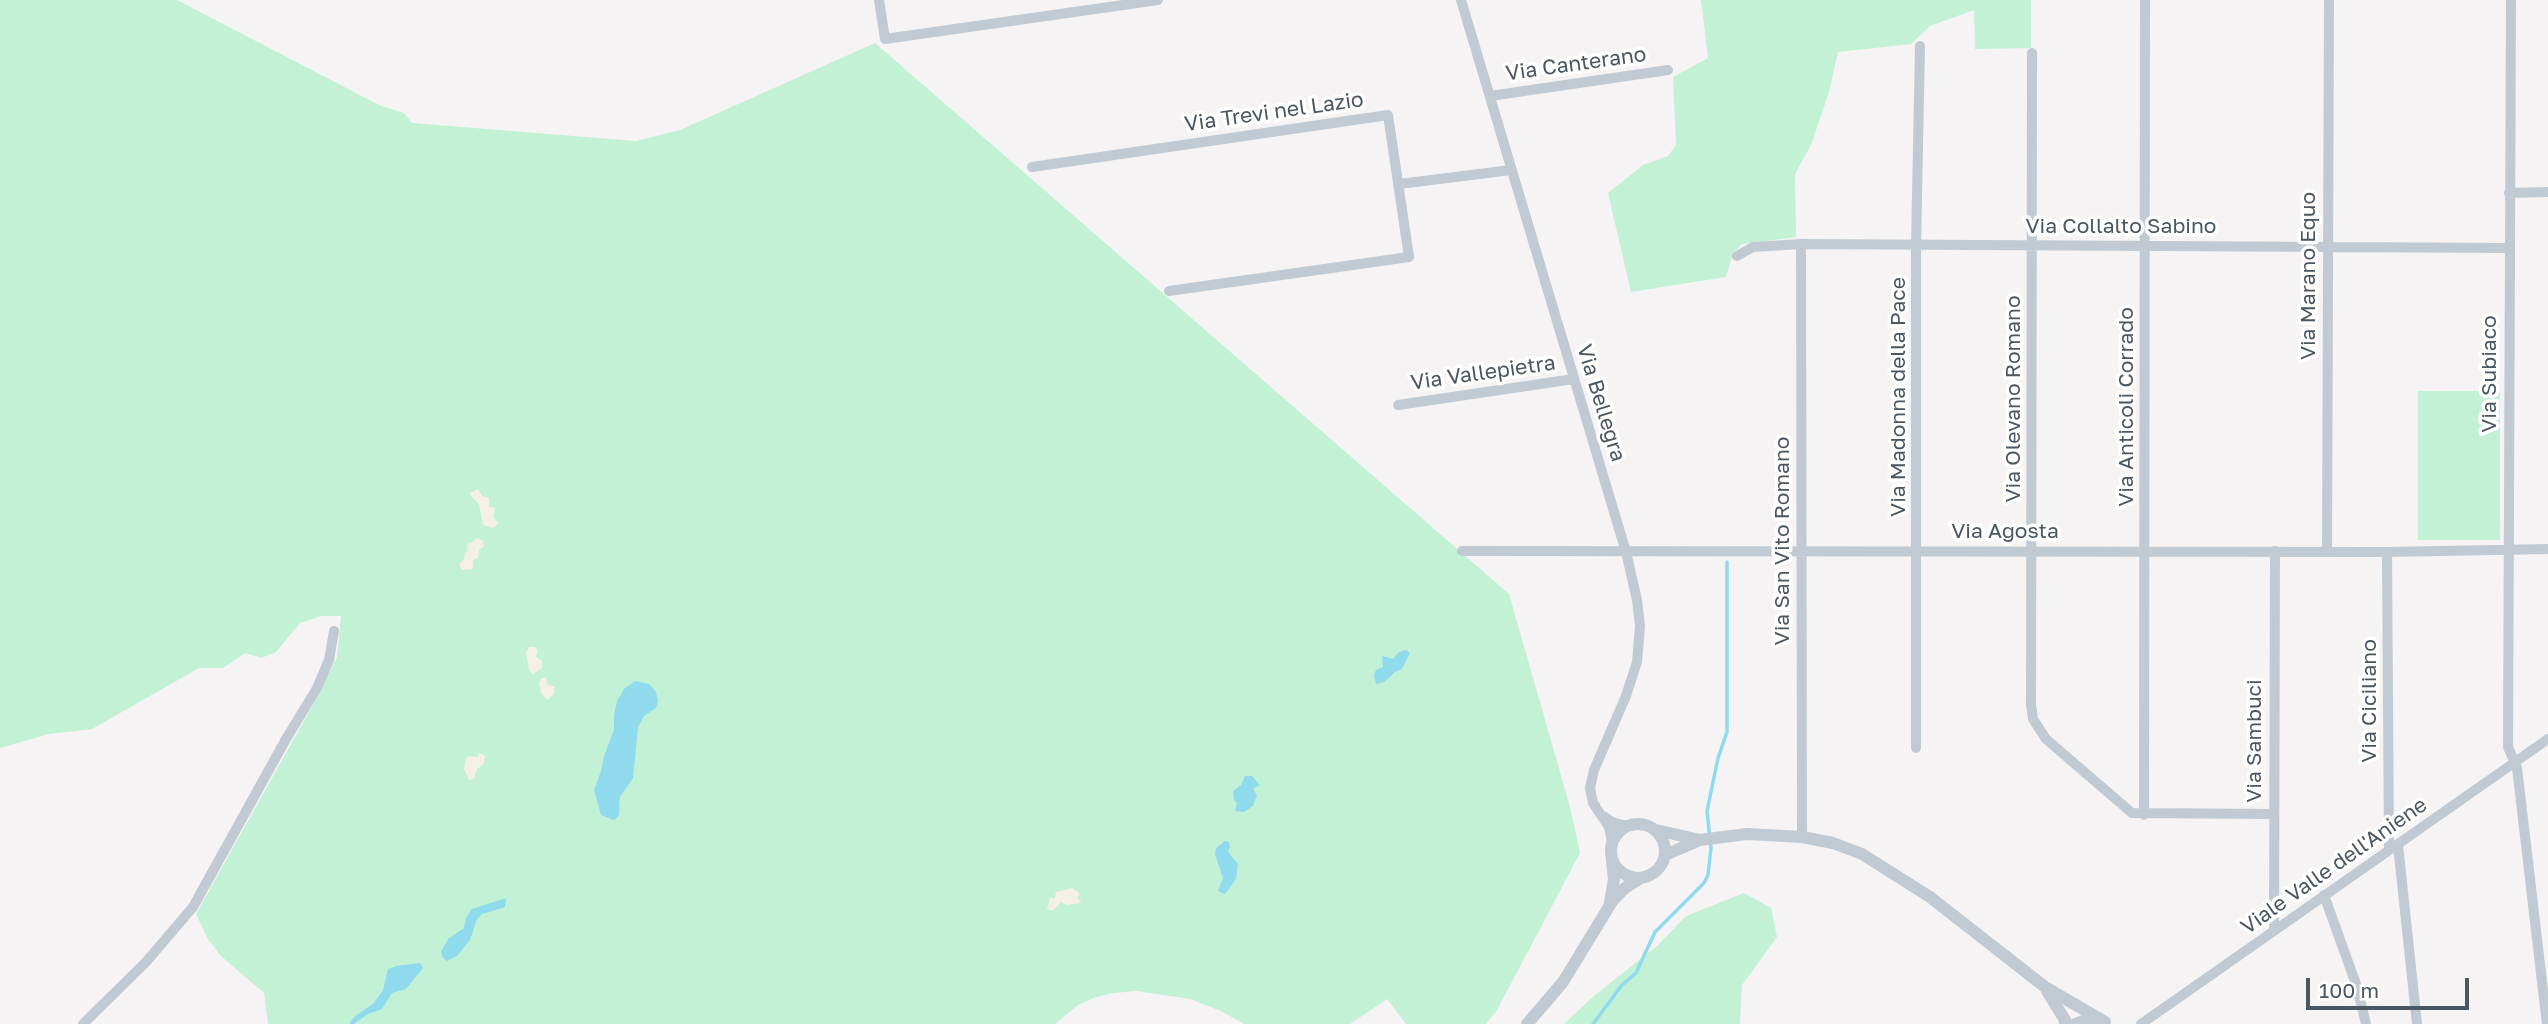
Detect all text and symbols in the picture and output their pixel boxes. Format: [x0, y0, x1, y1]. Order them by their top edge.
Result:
street label: Via Canterano [1504, 42, 1648, 86]
street label: Via Trevi nel Lazio [1183, 87, 1365, 137]
street label: Via Marano Equo [2295, 192, 2321, 360]
street label: Via Collalto Sabino [2026, 213, 2216, 239]
street label: Via Madonna della Pace [1885, 277, 1911, 517]
street label: Via Olevano Romano [2000, 295, 2026, 503]
street label: Via Anticoli Corrado [2113, 307, 2139, 507]
street label: Via Subiaco [2476, 315, 2502, 433]
street label: Via Bellegra [1571, 341, 1631, 465]
street label: Via Vallepietra [1409, 350, 1557, 396]
street label: Via San Vito Romano [1769, 437, 1795, 645]
street label: Via Agosta [1951, 518, 2059, 544]
street label: Via Ciciliano [2356, 639, 2382, 763]
street label: Via Sambuci [2241, 679, 2267, 803]
street label: Viale Valle dell'Aniene [2236, 792, 2432, 940]
scale bar [2310, 964, 2473, 1008]
text: 100 m [2319, 977, 2379, 1003]

